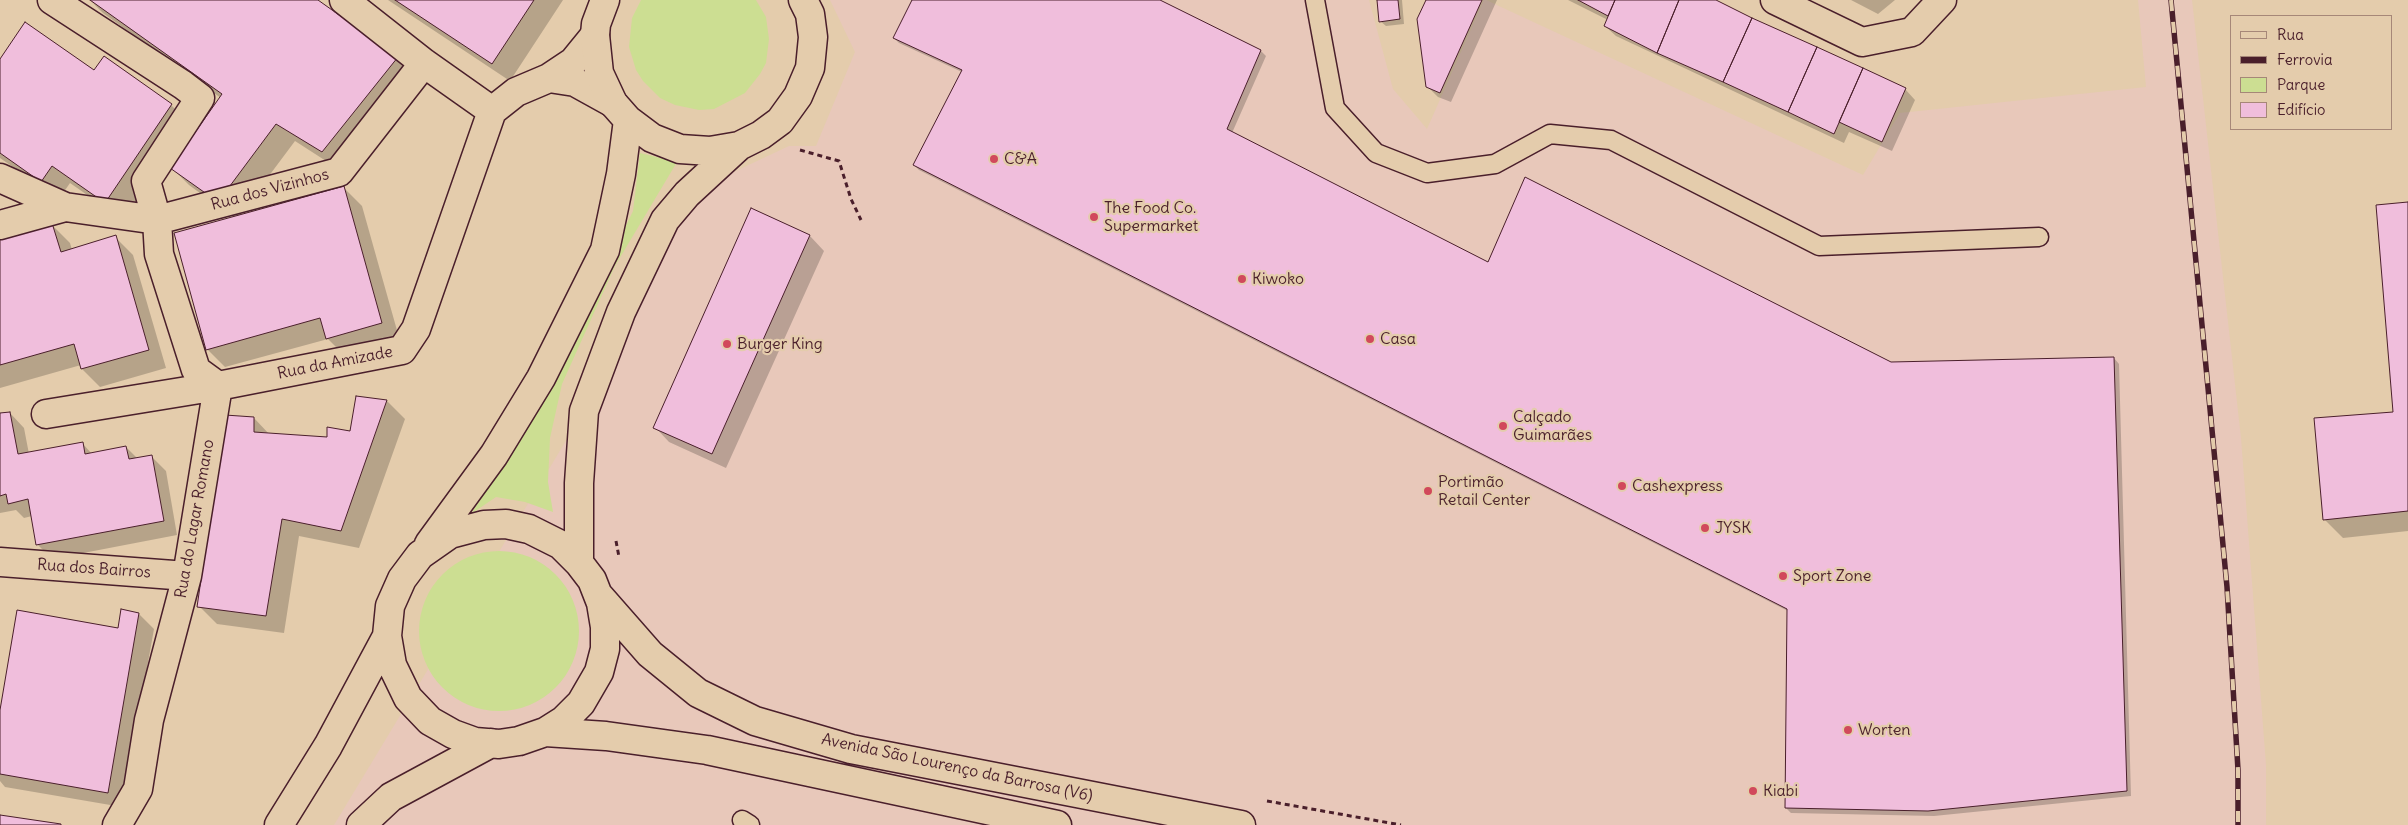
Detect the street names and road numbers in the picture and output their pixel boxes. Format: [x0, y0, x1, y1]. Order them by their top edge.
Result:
street label: Rua dos Vizinhos [209, 165, 331, 215]
street label: Rua da Amizade [276, 342, 394, 384]
street label: Rua do Lagar Romano [172, 438, 218, 600]
street label: Rua dos Bairros [36, 555, 152, 583]
street label: Avenida São Lourenço da Barrosa (V6) [820, 730, 1094, 806]

